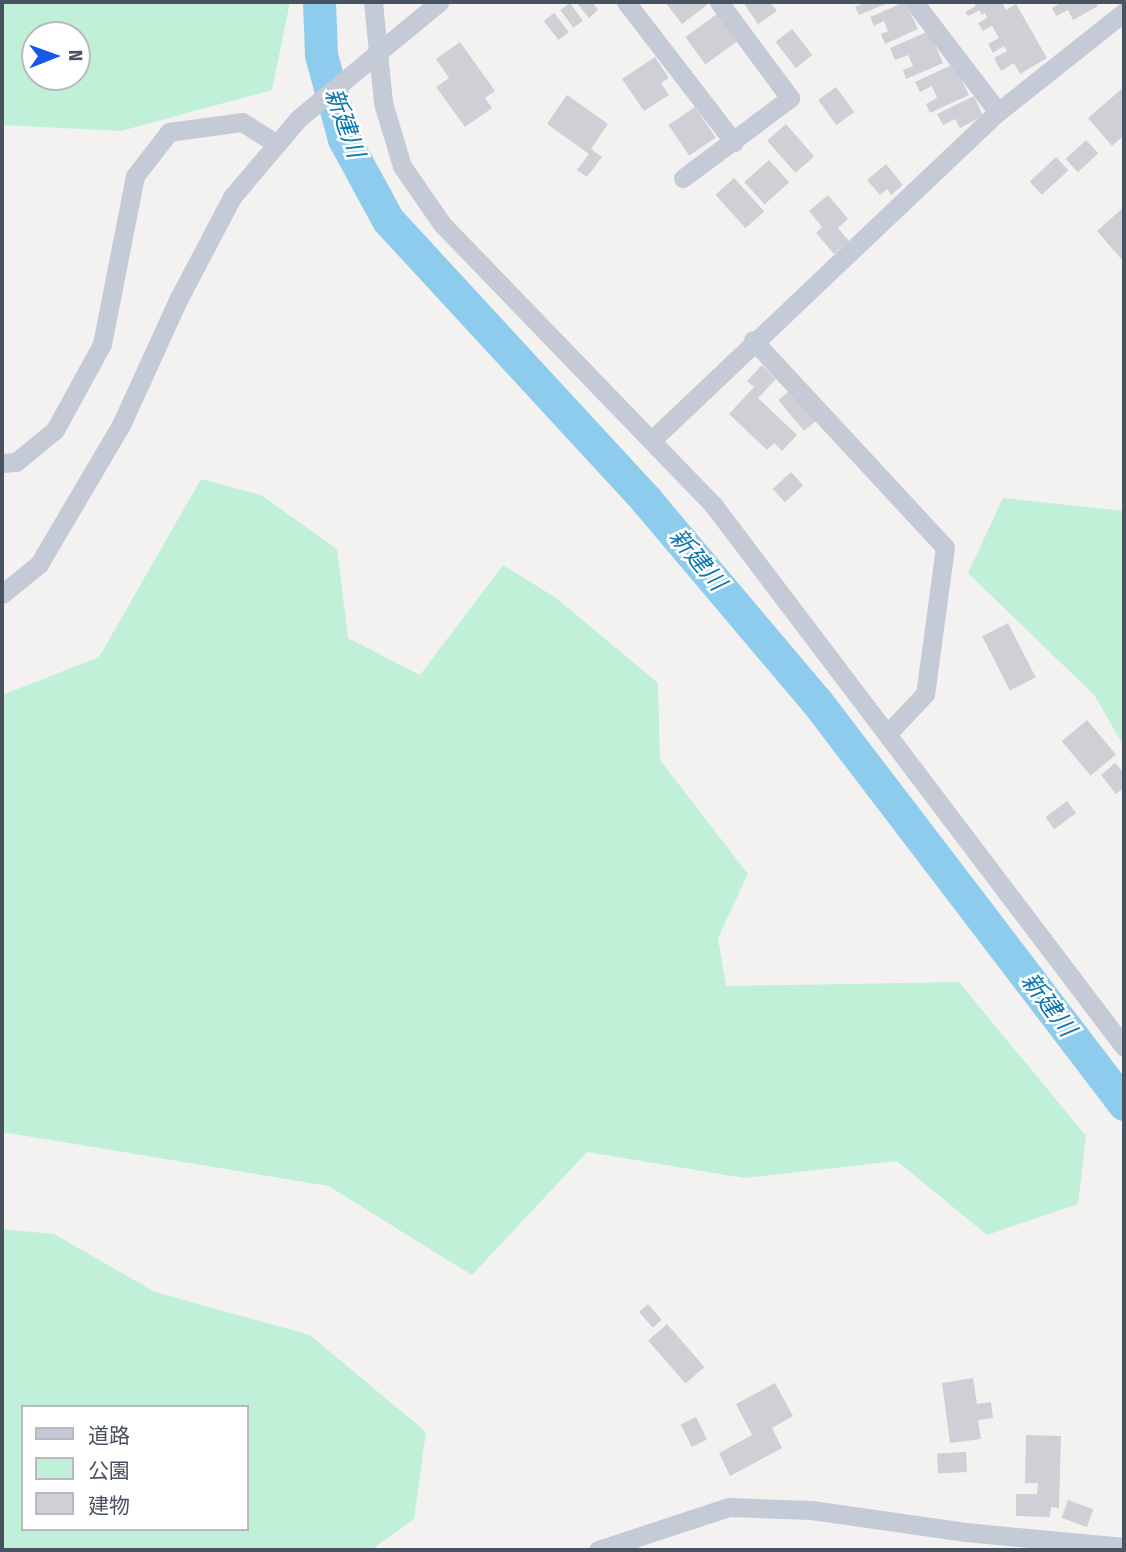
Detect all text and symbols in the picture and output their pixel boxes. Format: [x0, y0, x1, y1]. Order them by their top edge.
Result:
north arrow [21, 21, 91, 91]
text: N [64, 50, 87, 62]
water label: 新建川 [318, 84, 370, 162]
water label: 新建川 [663, 523, 731, 597]
water label: 新建川 [1015, 968, 1081, 1042]
legend [21, 1405, 248, 1531]
text: 道路 [88, 1423, 130, 1449]
text: 公園 [88, 1458, 130, 1484]
text: 建物 [88, 1493, 130, 1519]

